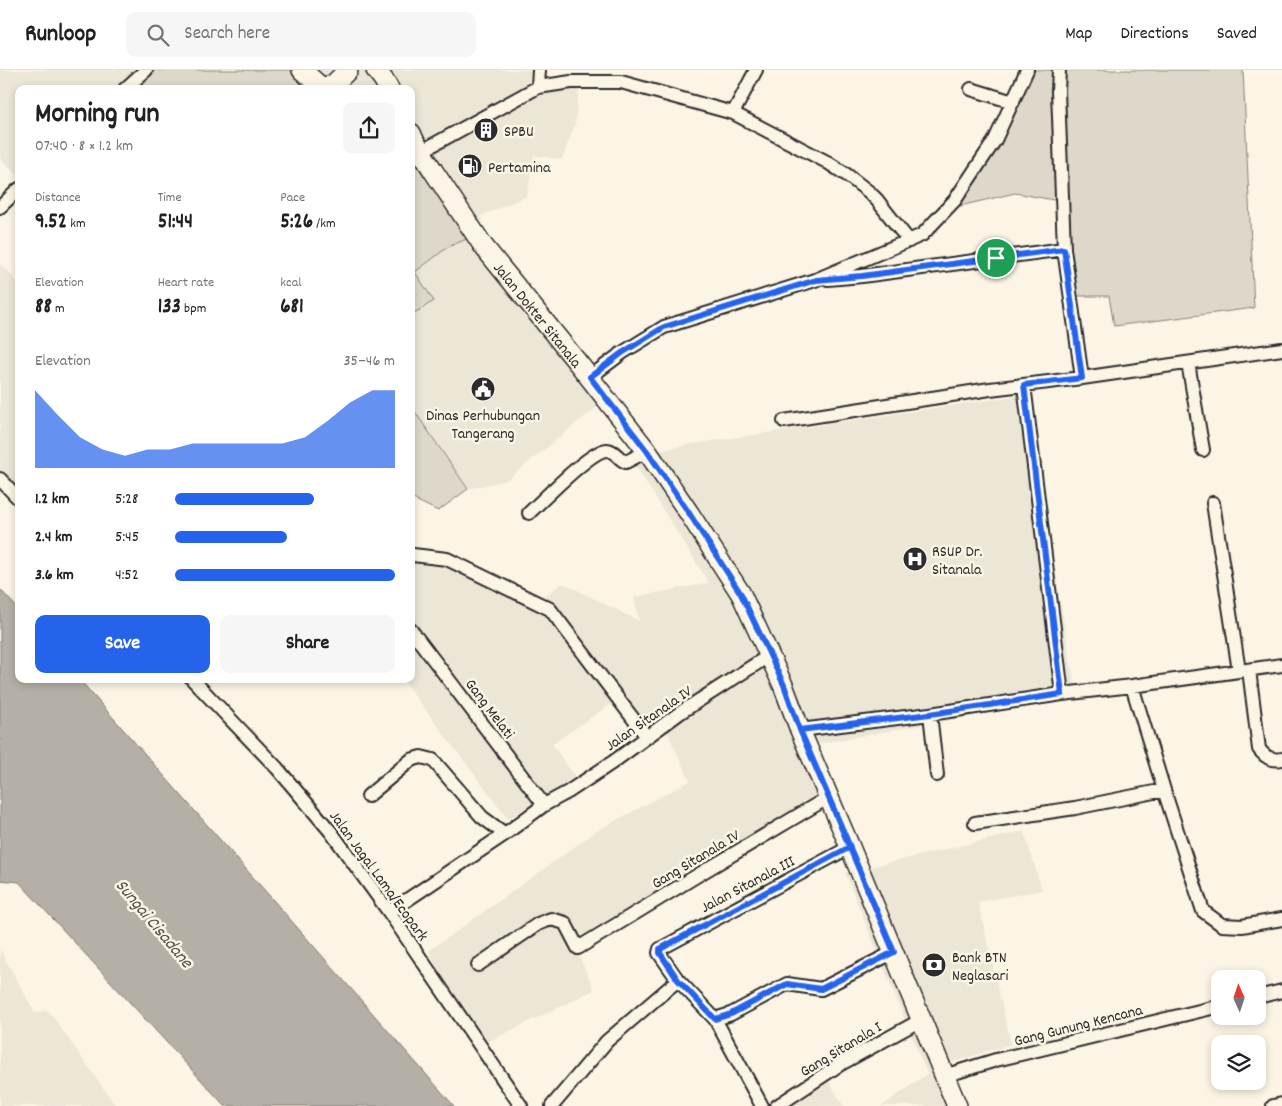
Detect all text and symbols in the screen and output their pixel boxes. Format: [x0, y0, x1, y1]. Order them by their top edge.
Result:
search box [126, 12, 476, 57]
text: Runloop [25, 18, 96, 52]
icon: search [144, 21, 172, 49]
text: Search here [184, 21, 270, 48]
text: Map [1065, 22, 1092, 47]
text: Directions [1120, 22, 1189, 47]
text: Saved [1217, 22, 1257, 47]
text: Morning run [35, 96, 159, 136]
button: share [343, 102, 395, 154]
building icon: SPBU [473, 117, 499, 143]
place label: SPBU [504, 121, 534, 144]
text: 07:40 · 8 × 1.2 km [35, 135, 133, 158]
fuel station icon: Pertamina [457, 153, 483, 179]
place label: Pertamina [488, 157, 551, 180]
text: Distance [35, 188, 81, 208]
text: Time [158, 188, 182, 208]
text: Pace [280, 188, 305, 208]
text: 9.52 [35, 208, 67, 238]
text: 51:44 [158, 208, 193, 238]
text: 5:26 [280, 208, 313, 238]
text: km [67, 214, 86, 234]
text: /km [313, 214, 336, 234]
pin [975, 237, 1017, 279]
icon: arrive [982, 244, 1010, 272]
street label: Jalan Dokter Sitanala [487, 258, 587, 374]
text: Elevation [35, 273, 84, 293]
text: Heart rate [158, 273, 214, 293]
text: kcal [280, 273, 302, 293]
text: 88 [35, 293, 52, 323]
text: 133 [158, 293, 181, 323]
text: 681 [280, 293, 304, 323]
text: m [52, 299, 65, 319]
text: bpm [181, 299, 206, 319]
text: Elevation [35, 350, 91, 373]
text: 35–46 m [343, 350, 395, 373]
public building icon: Dinas Perhubungan Tangerang [470, 376, 496, 402]
place label: Dinas Perhubungan Tangerang [426, 405, 540, 446]
text: 1.2 km [35, 488, 69, 511]
text: 5:28 [115, 488, 138, 511]
text: 2.4 km [35, 526, 73, 549]
text: 5:45 [115, 526, 139, 549]
place label: RSUP Dr. Sitanala [932, 541, 982, 582]
hospital icon: RSUP Dr. Sitanala [902, 546, 928, 572]
text: 3.6 km [35, 564, 74, 587]
text: 4:52 [115, 564, 139, 587]
button: Save [35, 615, 210, 673]
button: Share [220, 615, 395, 673]
street label: Gang Melati [459, 675, 519, 745]
street label: Jalan Sitanala IV [601, 680, 698, 758]
street label: Jalan Jagal Lama/Ecopark [323, 806, 433, 946]
street label: Gang Sitanala IV [648, 824, 745, 896]
street label: Jalan Sitanala III [697, 851, 799, 920]
water label: Sungai Cisadane [108, 875, 198, 975]
place label: Bank BTN Neglasari [952, 947, 1008, 988]
bank icon: Bank BTN Neglasari [921, 952, 947, 978]
north arrow [1211, 970, 1266, 1025]
map controls [1211, 970, 1266, 1090]
street label: Gang Gunung Kencana [1012, 999, 1146, 1054]
street label: Gang Sitanala I [796, 1017, 887, 1084]
button: layers [1211, 1035, 1266, 1090]

